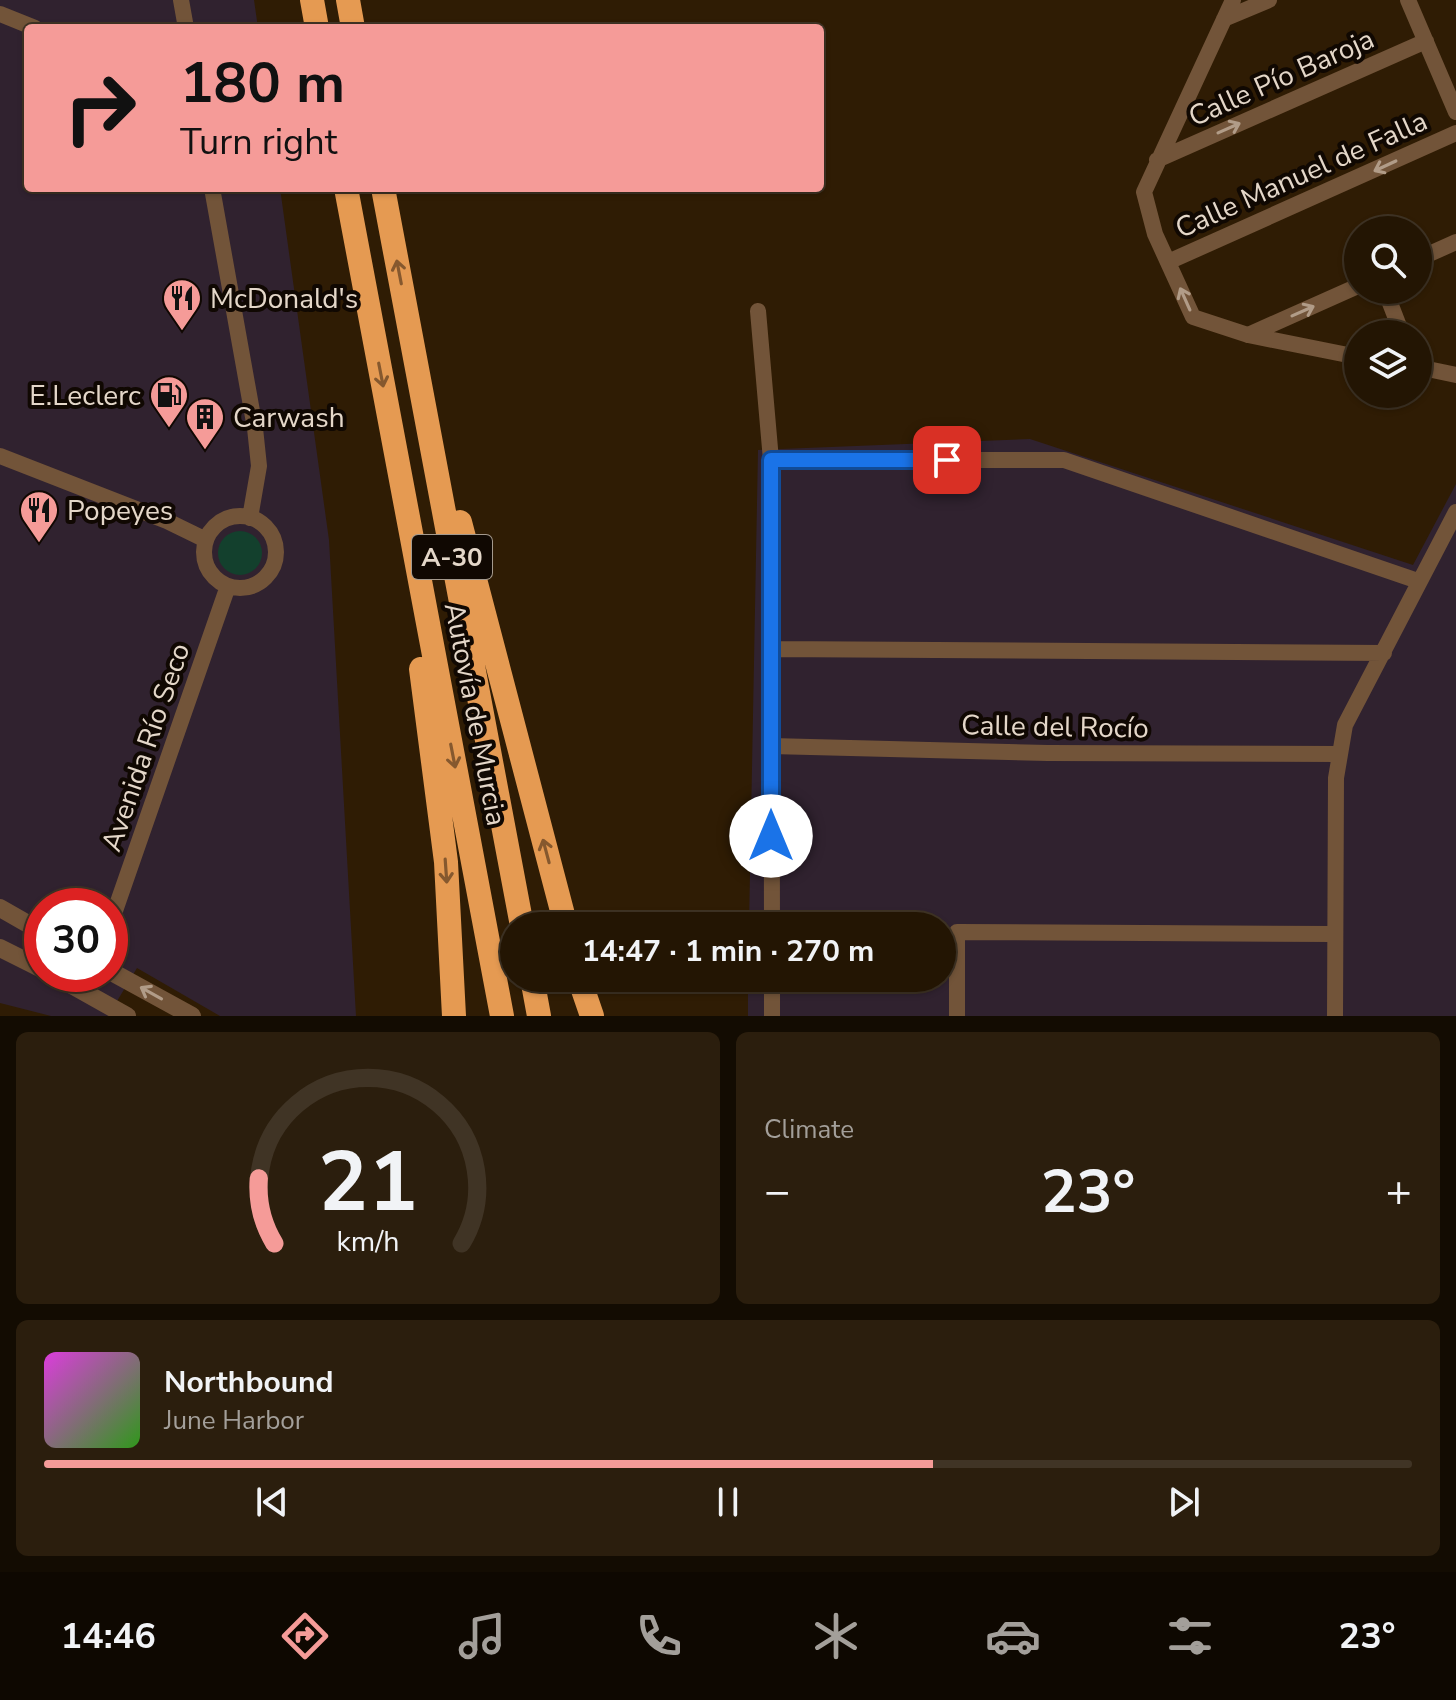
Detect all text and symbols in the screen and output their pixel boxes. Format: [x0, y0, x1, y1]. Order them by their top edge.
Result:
street label: Calle Pío Baroja [1183, 20, 1380, 136]
text: 180 m [180, 45, 345, 122]
icon: right [48, 56, 152, 160]
street label: Calle Manuel de Falla [1169, 102, 1433, 248]
text: Turn right [180, 118, 337, 167]
one-way arrow [1216, 120, 1241, 135]
one-way arrow [1373, 159, 1397, 174]
map controls [1344, 216, 1432, 408]
button: search [1344, 216, 1432, 304]
one-way arrow [391, 259, 406, 285]
restaurant icon: McDonald's [161, 277, 203, 332]
place label: McDonald's [210, 280, 358, 318]
one-way arrow [1176, 287, 1191, 312]
one-way arrow [1290, 302, 1315, 317]
button: layers [1344, 320, 1432, 408]
one-way arrow [374, 361, 389, 387]
fuel station icon: E.Leclerc [148, 374, 190, 429]
place label: E.Leclerc [29, 377, 141, 415]
building icon: Carwash [184, 396, 226, 451]
place label: Carwash [233, 399, 345, 437]
pin [913, 426, 981, 494]
icon: arrive [925, 438, 969, 482]
restaurant icon: Popeyes [18, 489, 60, 544]
place label: Popeyes [67, 492, 173, 530]
road number: A-30 [412, 535, 492, 579]
street label: Autovía de Murcia [435, 599, 515, 829]
street label: Avenida Río Seco [93, 638, 199, 857]
street label: Calle del Rocío [961, 706, 1149, 748]
one-way arrow [446, 743, 461, 769]
position arrow [729, 794, 813, 878]
one-way arrow [538, 838, 553, 864]
one-way arrow [439, 857, 454, 884]
speed limit sign: 30 [24, 888, 128, 992]
text: 14:47 · 1 min · 270 m [582, 931, 874, 972]
one-way arrow [140, 985, 163, 1001]
text: Climate [764, 1112, 854, 1147]
text: 21 [318, 1126, 418, 1239]
text: 23° [1041, 1151, 1135, 1233]
text: − [764, 1162, 790, 1222]
text: + [1386, 1162, 1412, 1222]
text: km/h [337, 1222, 399, 1261]
text: Northbound [164, 1362, 334, 1403]
text: June Harbor [164, 1403, 304, 1438]
icon: previous [250, 1480, 294, 1524]
icon: pause [706, 1480, 750, 1524]
icon: next [1162, 1480, 1206, 1524]
icon: directions [277, 1608, 333, 1664]
icon: music [454, 1608, 510, 1664]
icon: phone [631, 1608, 687, 1664]
icon: climate [808, 1608, 864, 1664]
icon: car [985, 1608, 1041, 1664]
icon: filters [1162, 1608, 1218, 1664]
text: 14:46 [60, 1612, 156, 1661]
text: 23° [1339, 1612, 1395, 1661]

